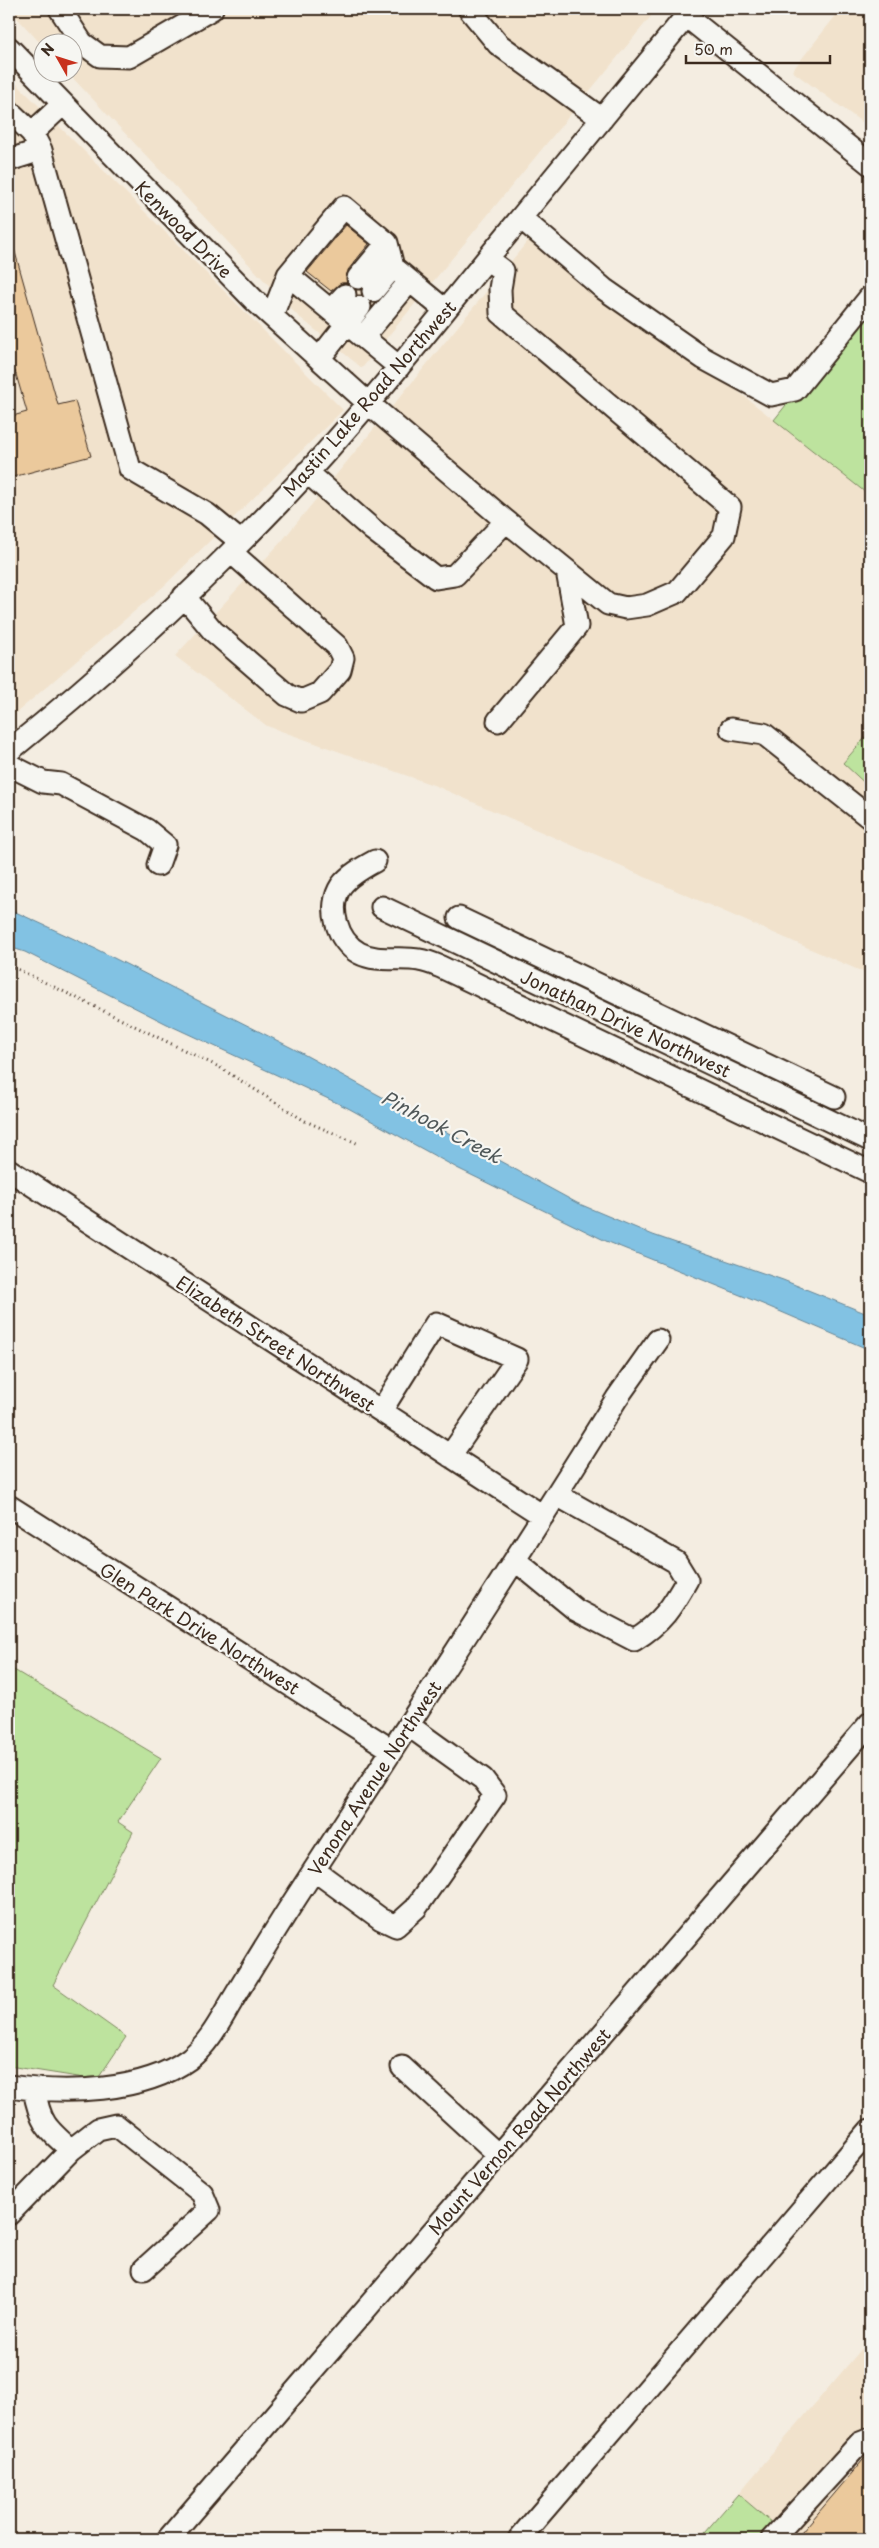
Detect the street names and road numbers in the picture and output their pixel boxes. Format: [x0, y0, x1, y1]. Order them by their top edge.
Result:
street label: Kenwood Drive [129, 174, 239, 284]
street label: Mastin Lake Road Northwest [276, 294, 462, 502]
street label: Jonathan Drive Northwest [516, 962, 736, 1084]
street label: Elizabeth Street Northwest [171, 1268, 381, 1418]
street label: Glen Park Drive Northwest [95, 1555, 305, 1701]
street label: Venona Avenue Northwest [301, 1675, 447, 1881]
street label: Mount Vernon Road Northwest [421, 2022, 617, 2240]

